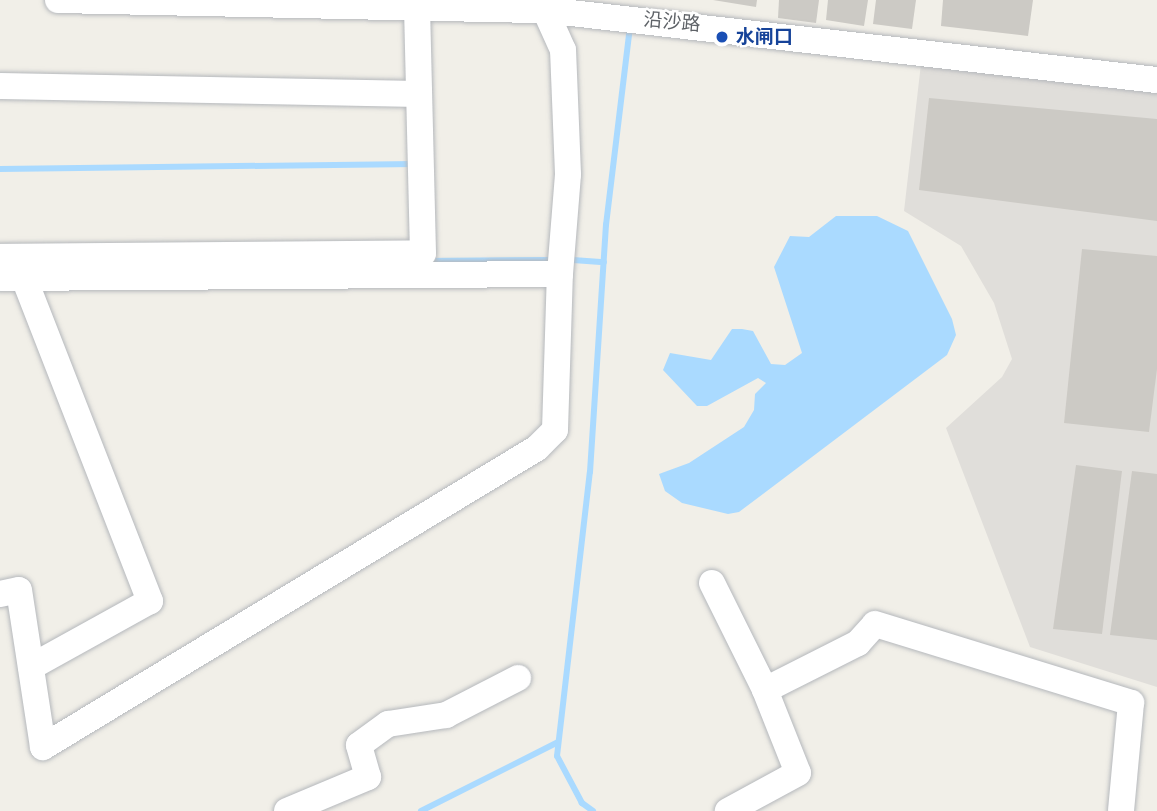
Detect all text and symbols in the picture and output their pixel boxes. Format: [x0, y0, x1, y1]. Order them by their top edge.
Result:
street label: 沿沙路 [643, 8, 701, 36]
place label: 水闸口 [736, 26, 793, 48]
marker: 水闸口 [714, 29, 730, 45]

